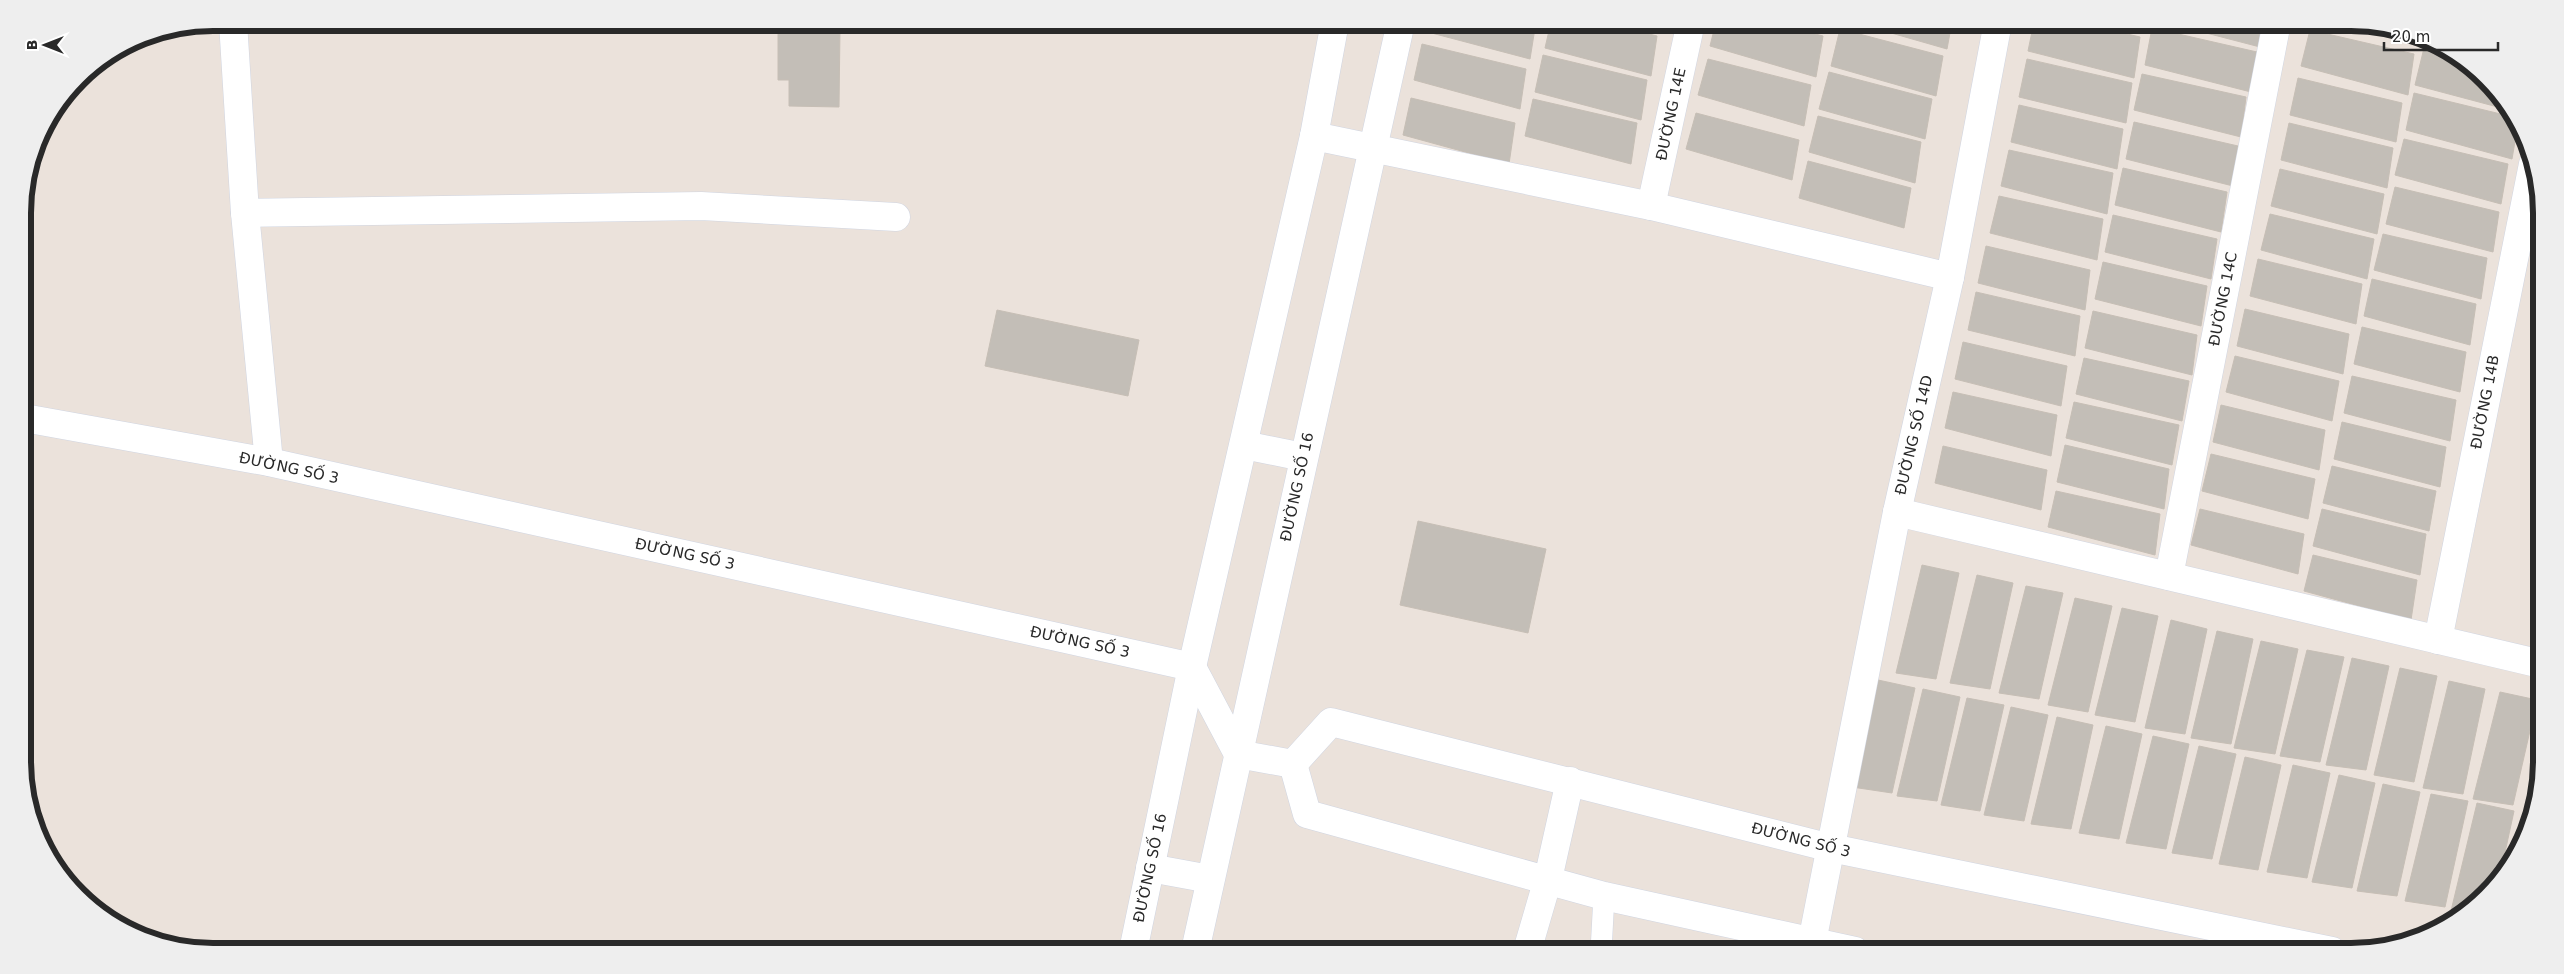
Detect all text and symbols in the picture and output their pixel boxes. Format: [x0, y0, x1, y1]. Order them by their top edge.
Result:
north arrow [20, 20, 70, 70]
scale bar [2384, 20, 2498, 52]
text: 20 m [2392, 28, 2430, 46]
text: B [24, 40, 40, 50]
street label: ĐƯỜNG 14E [1651, 66, 1690, 162]
street label: ĐƯỜNG 14C [2204, 250, 2241, 348]
street label: ĐƯỜNG 14B [2466, 353, 2503, 450]
street label: ĐƯỜNG SỐ 14D [1889, 373, 1937, 497]
street label: ĐƯỜNG SỐ 16 [1274, 430, 1317, 543]
street label: ĐƯỜNG SỐ 3 [238, 446, 341, 487]
street label: ĐƯỜNG SỐ 3 [634, 532, 737, 573]
street label: ĐƯỜNG SỐ 3 [1029, 620, 1132, 661]
street label: ĐƯỜNG SỐ 16 [1127, 811, 1170, 924]
street label: ĐƯỜNG SỐ 3 [1750, 816, 1853, 861]

